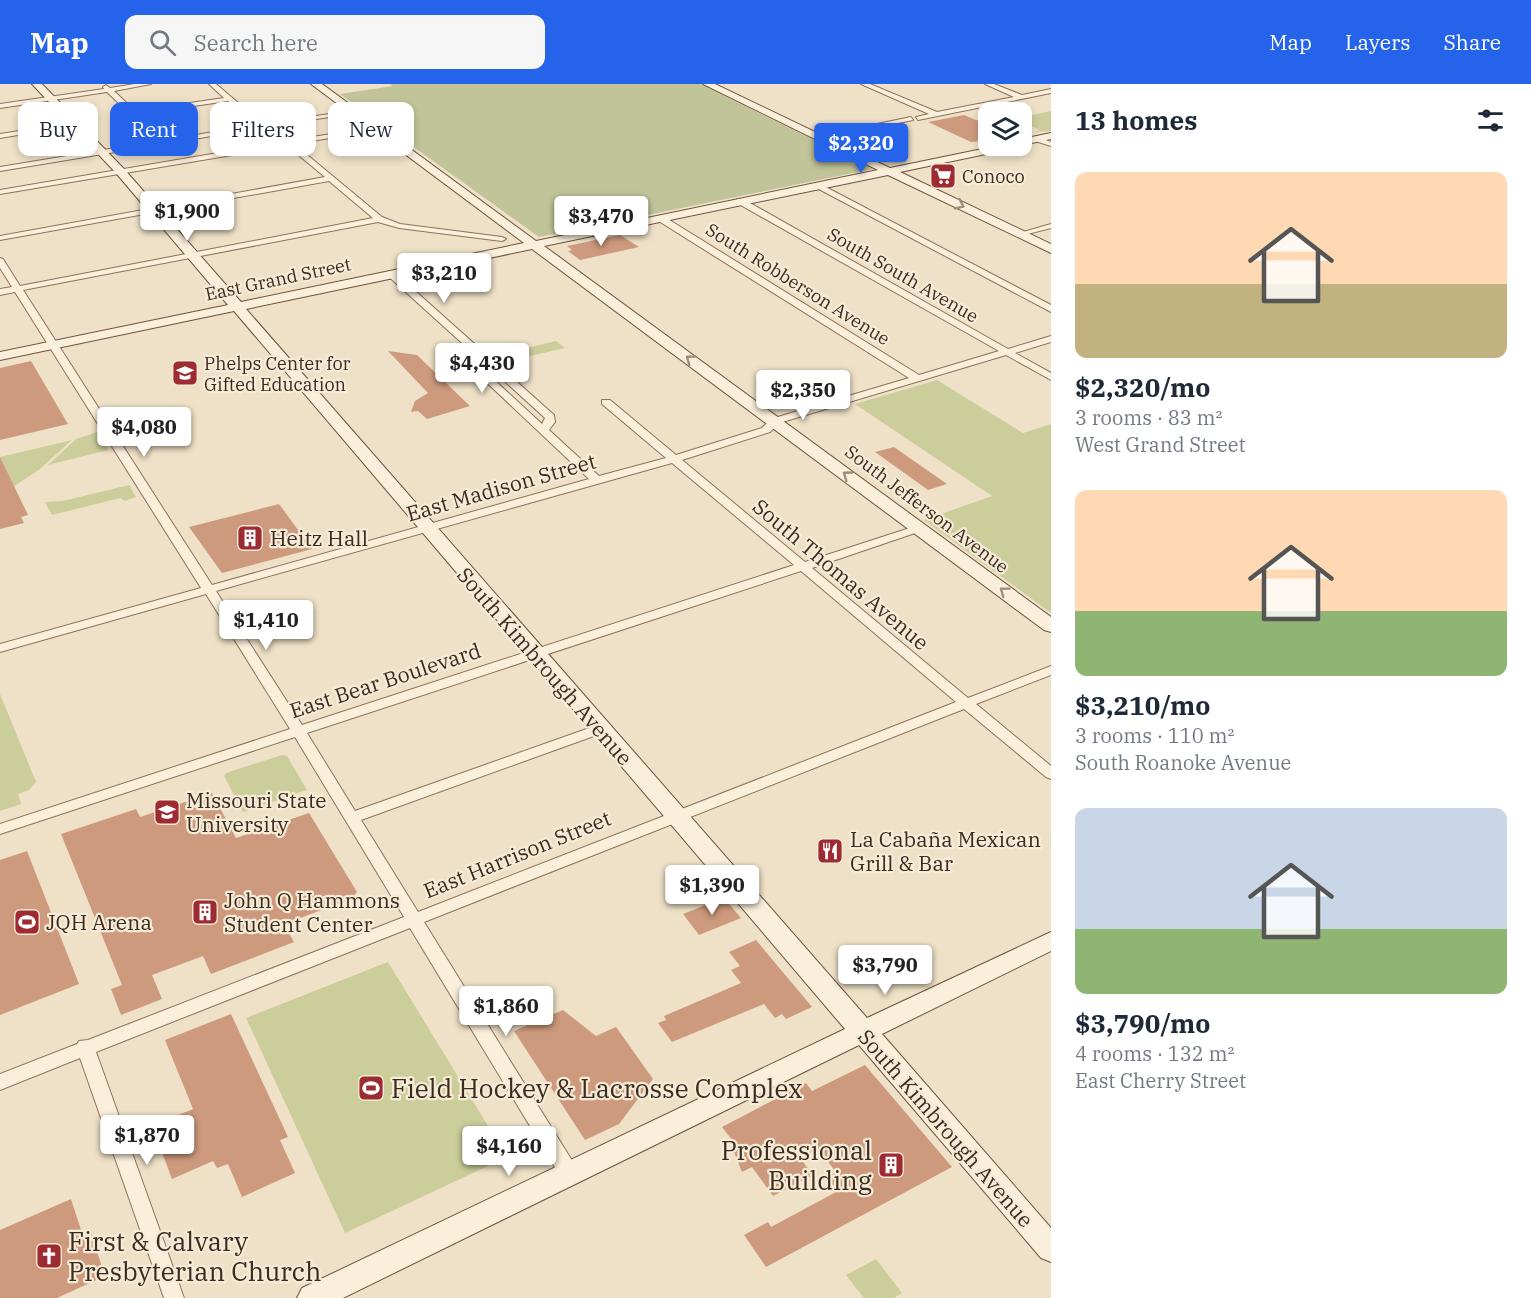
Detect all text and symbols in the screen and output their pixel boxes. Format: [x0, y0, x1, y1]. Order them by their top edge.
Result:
search box [125, 15, 545, 69]
text: Map [30, 24, 89, 61]
icon: search [146, 26, 179, 59]
text: Search here [194, 28, 318, 57]
text: Map [1269, 28, 1312, 56]
text: Layers [1345, 28, 1411, 56]
text: Share [1444, 28, 1501, 56]
chip: Buy [18, 102, 98, 156]
chip: Rent [110, 102, 198, 156]
chip: Filters [210, 102, 316, 156]
chip: New [328, 102, 414, 156]
map controls [978, 102, 1032, 156]
button: layers [978, 102, 1032, 156]
text: 13 homes [1075, 103, 1197, 137]
icon: filters [1474, 104, 1507, 137]
pin: $2,320 [812, 123, 910, 174]
text: $2,320 [828, 129, 894, 156]
supermarket icon: Conoco [928, 161, 958, 191]
place label: Conoco [962, 165, 1025, 188]
pin: $1,900 [138, 191, 236, 242]
pin: $3,470 [552, 196, 650, 247]
text: $1,900 [154, 197, 220, 224]
one-way arrow [954, 198, 965, 210]
text: $3,470 [568, 202, 634, 229]
icon: home [1237, 211, 1345, 319]
street label: South Robberson Avenue [702, 218, 894, 350]
street label: South South Avenue [823, 222, 983, 328]
street label: East Grand Street [203, 252, 353, 306]
pin: $3,210 [395, 253, 493, 304]
text: $3,210 [411, 259, 477, 286]
pin: $4,430 [433, 343, 531, 394]
text: $4,430 [449, 349, 515, 376]
place label: Phelps Center for Gifted Education [204, 352, 351, 396]
one-way arrow [686, 355, 697, 366]
school or university icon: Phelps Center for Gifted Education [170, 358, 200, 388]
pin: $2,350 [754, 370, 852, 421]
text: $2,320/mo [1075, 370, 1210, 404]
text: $2,350 [770, 376, 836, 403]
text: 3 rooms · 83 m² [1075, 404, 1222, 431]
pin: $4,080 [95, 407, 193, 458]
text: $4,080 [111, 413, 177, 440]
text: West Grand Street [1075, 431, 1245, 458]
street label: South Jefferson Avenue [841, 440, 1013, 578]
street label: East Madison Street [403, 447, 599, 527]
one-way arrow [843, 471, 854, 482]
street label: South Thomas Avenue [747, 492, 935, 656]
building icon: Heitz Hall [235, 523, 265, 553]
place label: Heitz Hall [270, 524, 368, 552]
icon: home [1237, 529, 1345, 637]
street label: South Kimbrough Avenue [451, 561, 639, 771]
one-way arrow [1000, 587, 1011, 598]
pin: $1,410 [217, 600, 315, 651]
text: $1,410 [233, 606, 299, 633]
street label: East Bear Boulevard [286, 636, 484, 724]
text: $3,210/mo [1075, 688, 1210, 722]
text: 3 rooms · 110 m² [1075, 722, 1234, 749]
text: South Roanoke Avenue [1075, 749, 1291, 776]
place label: Missouri State University [186, 786, 327, 838]
school or university icon: Missouri State University [152, 797, 182, 827]
street label: East Harrison Street [419, 804, 615, 904]
place label: La Cabaña Mexican Grill & Bar [850, 825, 1041, 877]
restaurant icon: La Cabaña Mexican Grill & Bar [815, 836, 845, 866]
icon: home [1237, 847, 1345, 955]
pin: $1,390 [663, 865, 761, 916]
text: $1,390 [679, 871, 745, 898]
place label: John Q Hammons Student Center [224, 886, 400, 938]
building icon: John Q Hammons Student Center [190, 897, 220, 927]
sports icon: JQH Arena [12, 907, 42, 937]
place label: JQH Arena [46, 908, 152, 936]
pin: $3,790 [836, 945, 934, 996]
text: $3,790 [852, 951, 918, 978]
pin: $1,860 [457, 986, 555, 1037]
text: $1,860 [473, 992, 539, 1019]
text: $3,790/mo [1075, 1006, 1210, 1040]
street label: South Kimbrough Avenue [852, 1023, 1040, 1233]
text: 4 rooms · 132 m² [1075, 1040, 1234, 1067]
text: East Cherry Street [1075, 1067, 1246, 1094]
place label: Field Hockey & Lacrosse Complex [391, 1071, 803, 1105]
sports icon: Field Hockey & Lacrosse Complex [356, 1073, 386, 1103]
pin: $1,870 [98, 1115, 196, 1166]
text: $1,870 [114, 1121, 180, 1148]
pin: $4,160 [460, 1126, 558, 1177]
text: $4,160 [476, 1132, 542, 1159]
place label: Professional Building [721, 1133, 872, 1197]
building icon: Professional Building [876, 1150, 906, 1180]
place label: First & Calvary Presbyterian Church [68, 1224, 322, 1288]
church icon: First & Calvary Presbyterian Church [34, 1241, 64, 1271]

